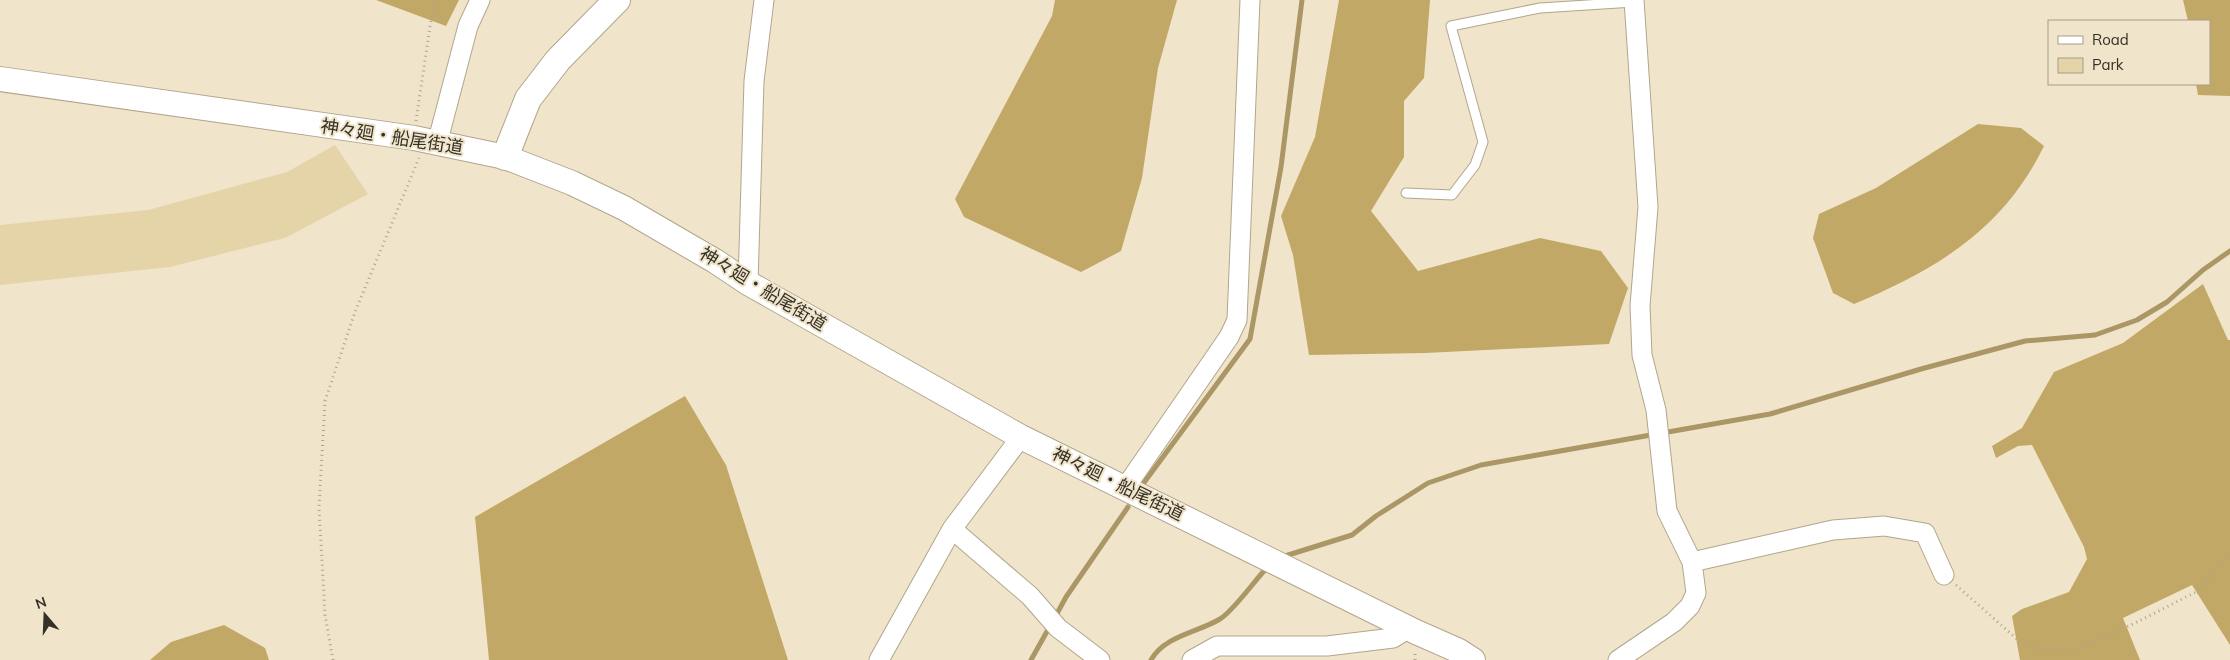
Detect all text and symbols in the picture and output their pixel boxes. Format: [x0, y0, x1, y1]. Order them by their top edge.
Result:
legend [2048, 20, 2210, 85]
text: Road [2092, 30, 2129, 49]
text: Park [2092, 55, 2124, 74]
street label: 神々廻・船尾街道 [319, 114, 465, 159]
street label: 神々廻・船尾街道 [696, 242, 831, 336]
street label: 神々廻・船尾街道 [1048, 442, 1188, 525]
north arrow [20, 590, 70, 640]
text: N [33, 592, 49, 613]

